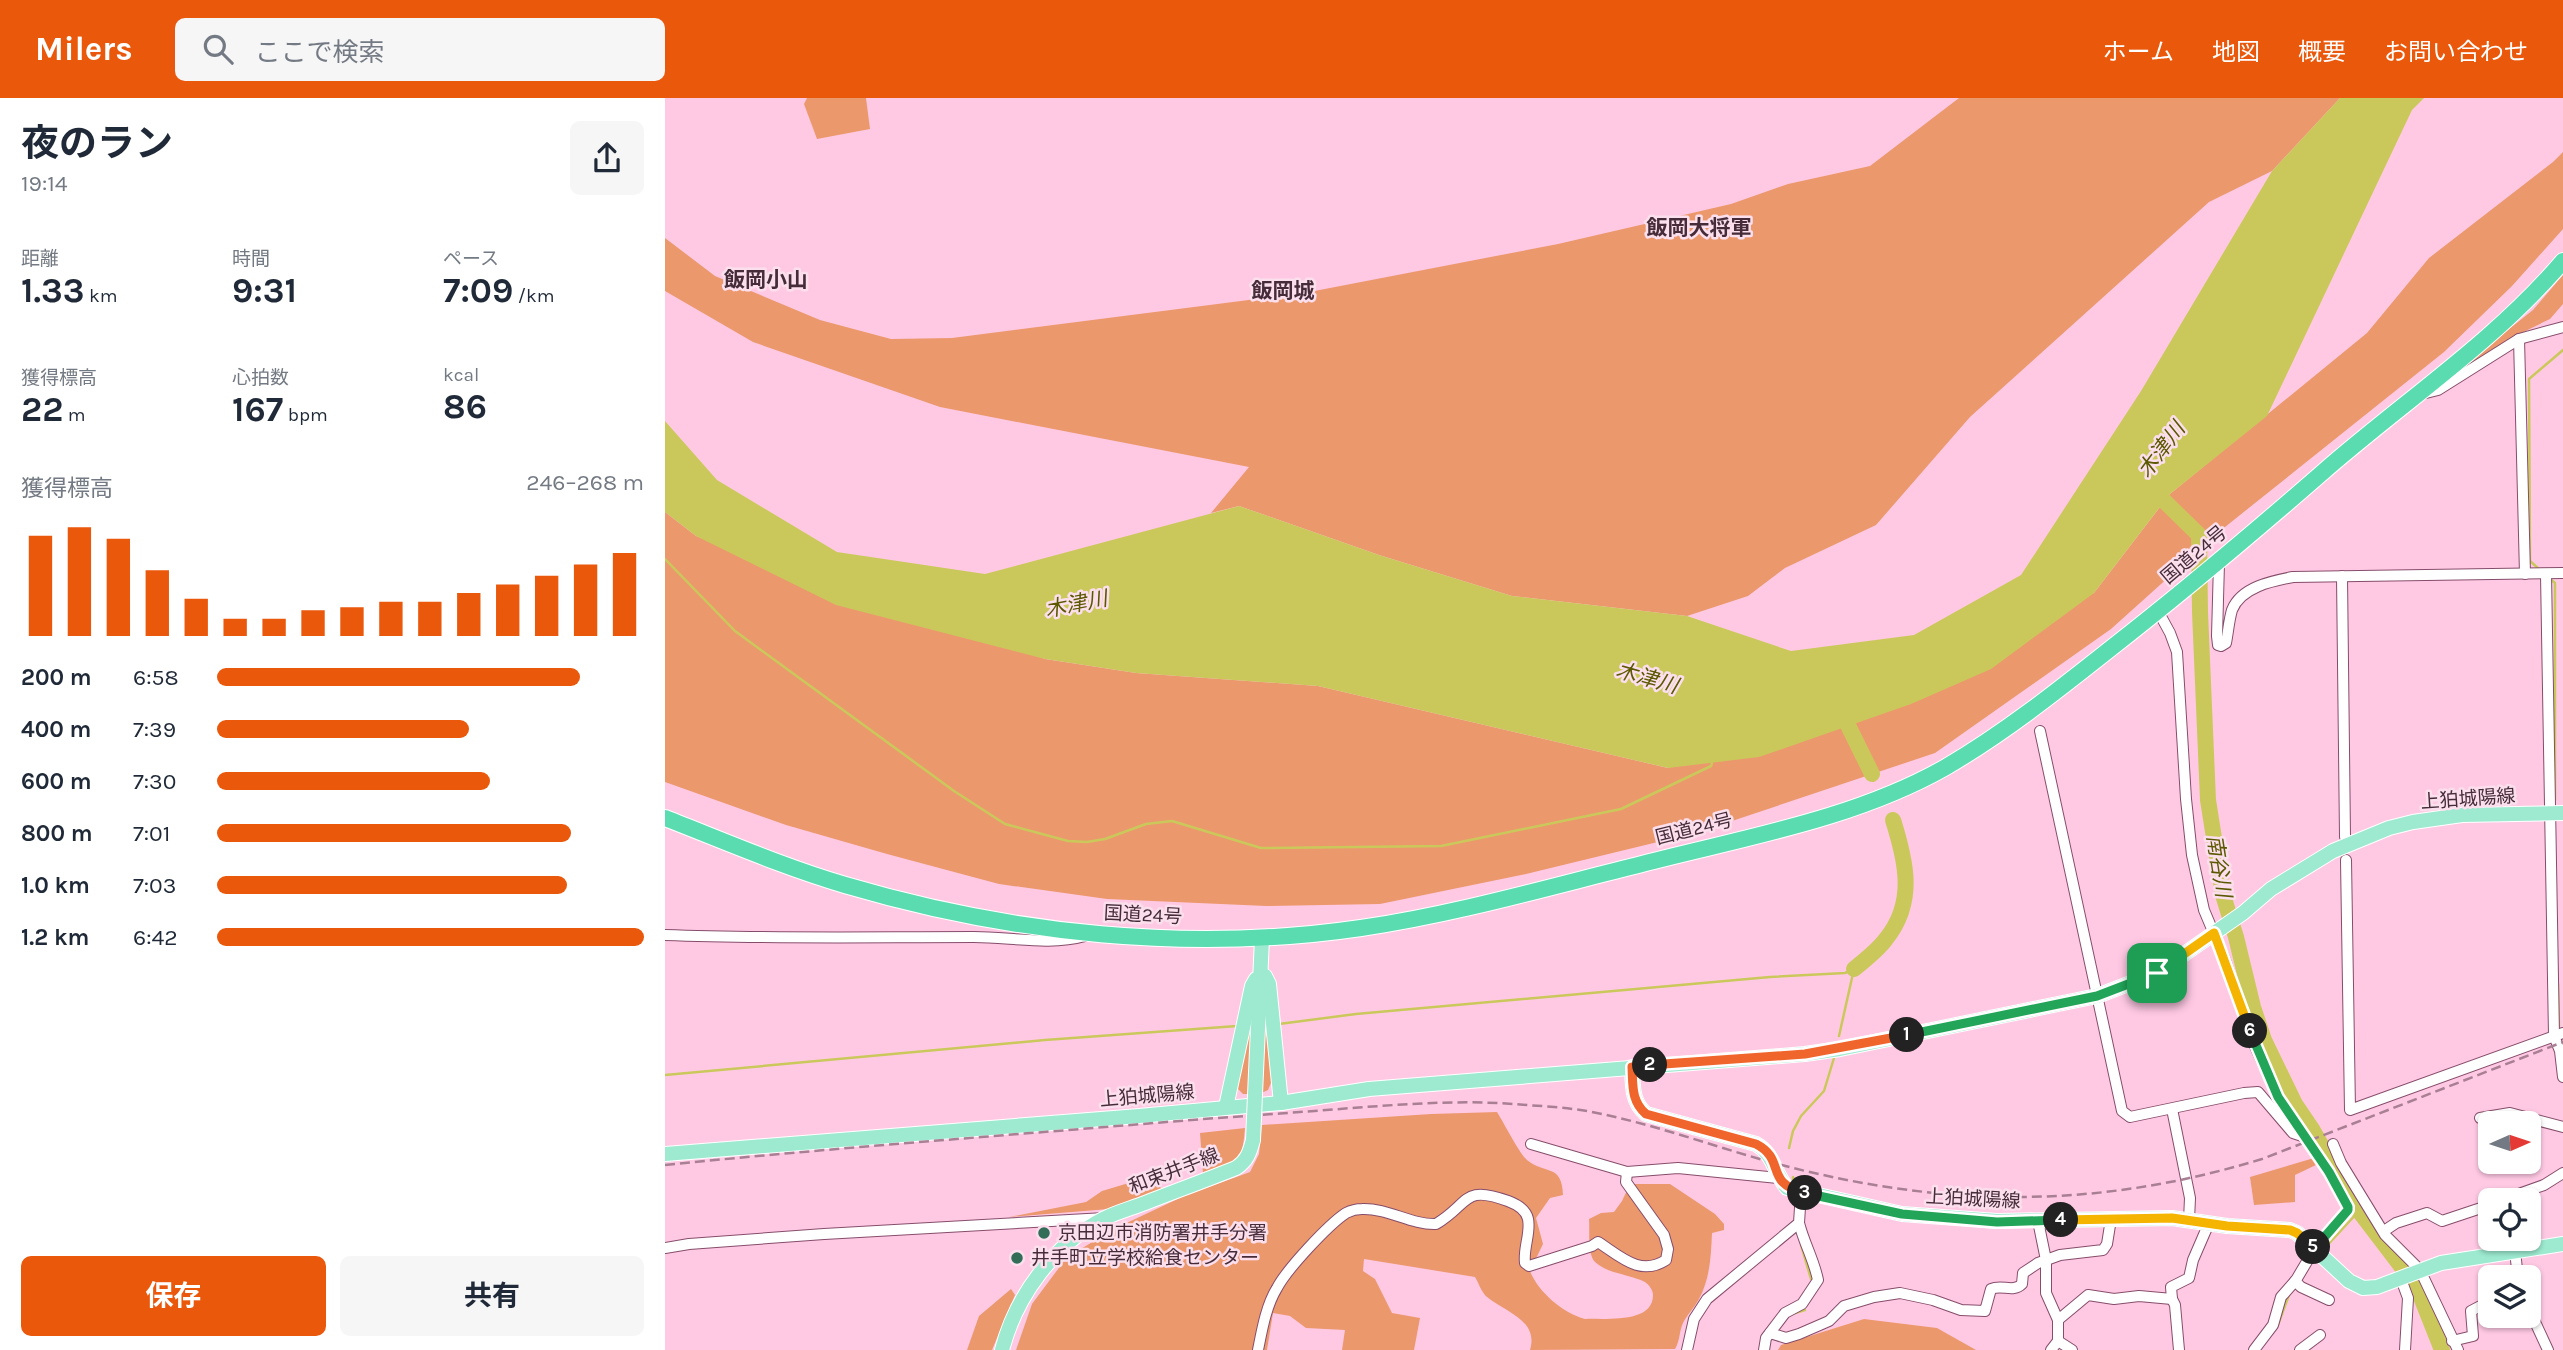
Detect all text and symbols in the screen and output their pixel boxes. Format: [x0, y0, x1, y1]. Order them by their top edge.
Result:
search box [175, 18, 665, 81]
text: Milers [35, 30, 133, 68]
icon: search [199, 30, 237, 68]
text: ここで検索 [255, 37, 385, 68]
text: ホーム [2103, 38, 2174, 66]
text: 地図 [2212, 38, 2260, 66]
text: 概要 [2298, 38, 2346, 66]
text: お問い合わせ [2384, 38, 2528, 66]
text: 夜のラン [21, 121, 173, 166]
button: share [570, 121, 644, 195]
text: 19:14 [21, 170, 68, 197]
district label: 飯岡大将軍 [1646, 216, 1752, 240]
text: 距離 [21, 248, 59, 270]
text: 時間 [232, 248, 270, 270]
text: ペース [443, 248, 499, 270]
district label: 飯岡小山 [723, 268, 808, 292]
text: 1.33 [21, 270, 85, 311]
text: 9:31 [232, 270, 297, 311]
text: 7:09 [443, 270, 513, 311]
district label: 飯岡城 [1251, 279, 1315, 303]
text: km [85, 285, 118, 307]
text: /km [513, 285, 555, 307]
text: kcal [443, 364, 479, 386]
text: 獲得標高 [21, 367, 97, 389]
text: 心拍数 [232, 367, 289, 389]
text: 86 [443, 386, 487, 427]
text: 22 [21, 389, 63, 430]
text: 167 [232, 389, 283, 430]
text: m [63, 404, 86, 426]
text: bpm [283, 404, 328, 426]
water label: 木津川 [2132, 416, 2191, 482]
text: 246–268 m [526, 469, 644, 496]
text: 獲得標高 [21, 475, 113, 502]
street label: 国道24号 [2157, 521, 2231, 589]
water label: 木津川 [1043, 586, 1111, 622]
water label: 木津川 [1613, 658, 1683, 699]
text: 200 m [21, 664, 92, 691]
text: 6:58 [133, 664, 179, 691]
text: 400 m [21, 716, 91, 743]
text: 7:39 [133, 716, 176, 743]
text: 600 m [21, 768, 92, 795]
text: 7:30 [133, 768, 176, 795]
street label: 上狛城陽線 [2420, 785, 2516, 813]
street label: 国道24号 [1653, 809, 1735, 849]
text: 800 m [21, 820, 93, 847]
text: 7:01 [133, 820, 170, 847]
water label: 南谷川 [2202, 833, 2236, 901]
text: 1.0 km [21, 872, 90, 899]
text: 7:03 [133, 872, 176, 899]
street label: 国道24号 [1103, 902, 1183, 928]
text: 1.2 km [21, 924, 89, 951]
text: 6:42 [133, 924, 178, 951]
pin [2127, 943, 2187, 1003]
icon: arrive [2138, 954, 2176, 992]
pin: 6 [2233, 1014, 2267, 1048]
pin: 1 [1889, 1018, 1925, 1052]
text: 6 [2244, 1019, 2255, 1041]
text: 1 [1903, 1023, 1910, 1045]
pin: 2 [1633, 1048, 1667, 1082]
text: 2 [1644, 1053, 1655, 1075]
street label: 上狛城陽線 [1099, 1081, 1195, 1111]
north arrow [2478, 1111, 2541, 1174]
map controls [2478, 1111, 2541, 1328]
street label: 和束井手線 [1126, 1144, 1222, 1198]
pin: 3 [1787, 1176, 1823, 1210]
text: 3 [1799, 1181, 1810, 1203]
street label: 上狛城陽線 [1925, 1186, 2021, 1212]
button: locate [2478, 1188, 2541, 1251]
pin: 4 [2043, 1202, 2079, 1238]
text: 4 [2055, 1208, 2066, 1230]
place label: 京田辺市消防署井手分署 [1058, 1222, 1267, 1244]
marker: 京田辺市消防署井手分署 [1036, 1225, 1052, 1241]
pin: 5 [2295, 1230, 2331, 1264]
text: 5 [2307, 1235, 2318, 1257]
place label: 井手町立学校給食センター [1031, 1247, 1259, 1269]
marker: 井手町立学校給食センター [1009, 1250, 1025, 1266]
button: 保存 [21, 1256, 326, 1336]
button: 共有 [340, 1256, 644, 1336]
button: layers [2478, 1265, 2541, 1328]

